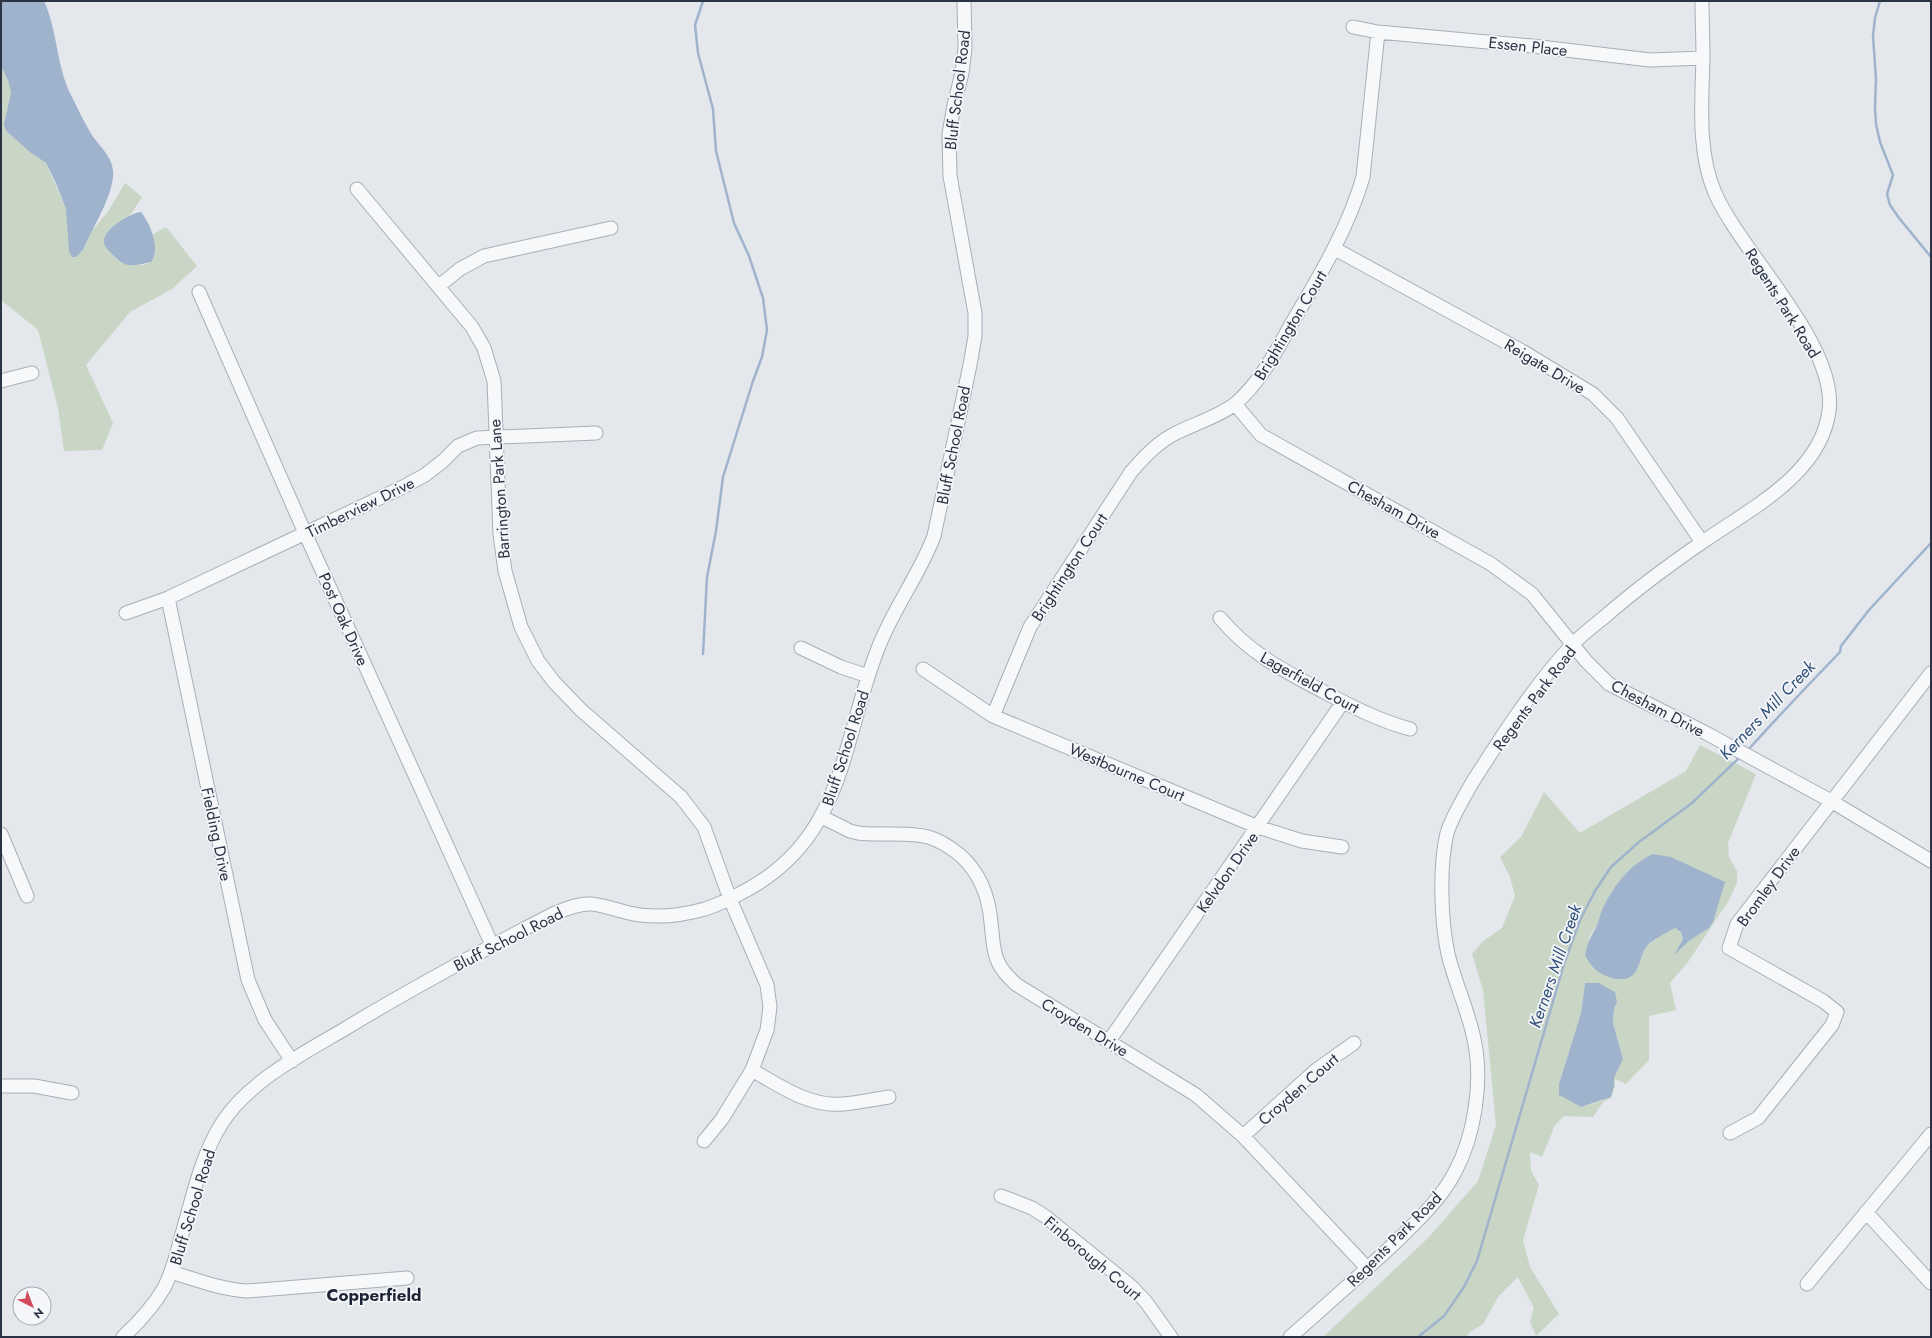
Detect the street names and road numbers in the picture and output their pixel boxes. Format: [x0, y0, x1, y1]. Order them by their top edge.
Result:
street label: Bluff School Road [939, 29, 976, 151]
street label: Essen Place [1487, 31, 1569, 62]
street label: Regents Park Road [1739, 244, 1826, 363]
street label: Brightington Court [1248, 266, 1333, 385]
street label: Reigate Drive [1500, 333, 1590, 400]
street label: Bluff School Road [931, 384, 976, 506]
street label: Barrington Park Lane [483, 418, 516, 560]
street label: Timberview Drive [302, 471, 418, 544]
street label: Chesham Drive [1343, 474, 1444, 544]
street label: Brightington Court [1026, 509, 1113, 626]
street label: Post Oak Drive [313, 569, 374, 669]
street label: Regents Park Road [1487, 641, 1581, 755]
street label: Lagerfield Court [1256, 646, 1363, 719]
street label: Chesham Drive [1607, 674, 1709, 743]
street label: Bluff School Road [816, 687, 875, 809]
street label: Westbourne Court [1065, 738, 1188, 807]
street label: Fielding Drive [195, 785, 238, 883]
street label: Kelvdon Drive [1191, 827, 1264, 917]
street label: Bromley Drive [1731, 841, 1805, 931]
street label: Bluff School Road [449, 902, 567, 977]
street label: Croyden Drive [1037, 992, 1133, 1062]
street label: Croyden Court [1253, 1048, 1344, 1131]
street label: Bluff School Road [164, 1146, 221, 1268]
street label: Regents Park Road [1342, 1187, 1447, 1292]
street label: Finborough Court [1039, 1211, 1146, 1306]

